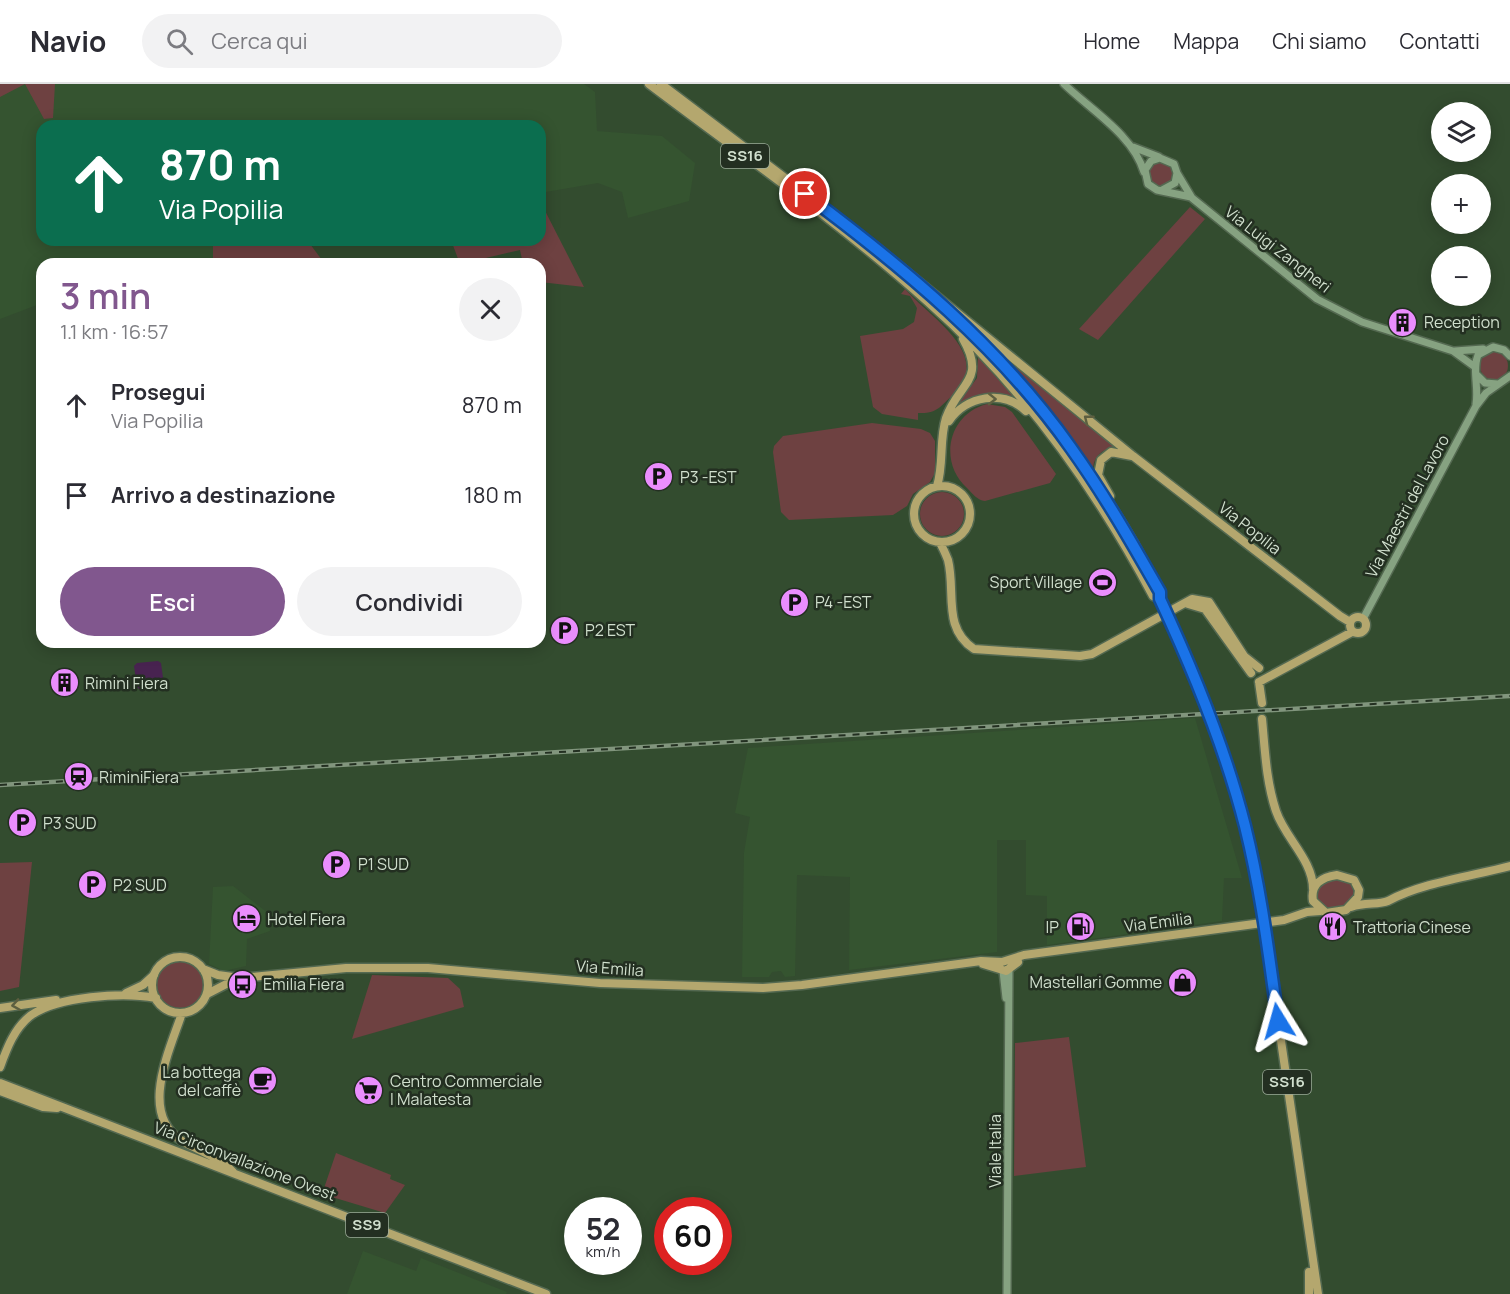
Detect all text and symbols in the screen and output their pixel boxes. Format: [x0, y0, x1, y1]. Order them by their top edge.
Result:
search box [142, 14, 562, 68]
text: Navio [30, 22, 106, 60]
icon: search [163, 25, 196, 58]
text: Cerca qui [211, 26, 308, 56]
text: Home [1083, 27, 1140, 55]
text: Mappa [1173, 27, 1239, 55]
text: Chi siamo [1272, 27, 1367, 55]
text: Contatti [1400, 27, 1480, 55]
map controls [1431, 102, 1491, 306]
button: layers [1431, 102, 1491, 162]
text: 870 m [159, 135, 281, 193]
icon: ahead [60, 144, 138, 222]
road number: SS16 [721, 144, 769, 168]
pin [779, 168, 830, 219]
button: + [1431, 174, 1491, 234]
icon: arrive [788, 177, 821, 210]
text: Via Popilia [159, 190, 284, 227]
street label: Via Luigi Zangheri [1220, 201, 1336, 297]
button: − [1431, 246, 1491, 306]
text: 3 min [60, 271, 151, 320]
button: close [459, 278, 522, 341]
building icon: Reception [1387, 306, 1419, 338]
place label: Reception [1424, 311, 1500, 333]
text: 1.1 km · 16:57 [60, 318, 169, 345]
text: Prosegui [111, 377, 206, 407]
icon: ahead [60, 389, 93, 422]
text: 870 m [462, 390, 522, 420]
one-way arrow [988, 393, 997, 405]
text: Via Popilia [111, 407, 203, 434]
one-way arrow [1084, 415, 1095, 426]
street label: Via Maestri del Lavoro [1360, 431, 1454, 581]
parking icon: P3 -EST [643, 461, 675, 493]
place label: P3 -EST [680, 466, 737, 488]
icon: arrive [60, 479, 93, 512]
text: Arrivo a destinazione [111, 480, 335, 510]
text: 180 m [464, 480, 522, 510]
street label: Via Popilia [1214, 497, 1286, 559]
sports icon: Sport Village [1087, 566, 1119, 598]
button: Esci [60, 567, 285, 636]
button: Condividi [297, 567, 522, 636]
place label: Sport Village [990, 571, 1082, 593]
parking icon: P4 -EST [778, 586, 810, 618]
place label: P4 -EST [815, 591, 872, 613]
parking icon: P2 EST [548, 614, 580, 646]
place label: P2 EST [585, 619, 636, 641]
building icon: Rimini Fiera [48, 667, 80, 699]
place label: Rimini Fiera [85, 672, 168, 694]
station icon: RiminiFiera [62, 761, 94, 793]
place label: RiminiFiera [99, 766, 179, 788]
parking icon: P3 SUD [6, 807, 38, 839]
place label: P3 SUD [43, 812, 97, 834]
parking icon: P1 SUD [321, 848, 353, 880]
place label: P1 SUD [358, 853, 409, 875]
parking icon: P2 SUD [76, 869, 108, 901]
place label: P2 SUD [113, 874, 167, 896]
hotel icon: Hotel Fiera [230, 903, 262, 935]
street label: Via Emilia [1123, 907, 1193, 937]
place label: Hotel Fiera [267, 908, 345, 930]
fuel station icon: IP [1064, 911, 1096, 943]
restaurant icon: Trattoria Cinese [1316, 911, 1348, 943]
place label: IP [1046, 916, 1059, 938]
place label: Trattoria Cinese [1353, 916, 1471, 938]
street label: Via Emilia [575, 955, 645, 981]
shop icon: Mastellari Gomme [1167, 966, 1199, 998]
bus stop icon: Emilia Fiera [226, 968, 258, 1000]
place label: Mastellari Gomme [1030, 971, 1162, 993]
place label: Emilia Fiera [263, 973, 344, 995]
position arrow [1246, 989, 1310, 1053]
one-way arrow [12, 998, 22, 1011]
place label: La bottega del caffè [162, 1061, 241, 1101]
cafe icon: La bottega del caffè [246, 1065, 278, 1097]
place label: Centro Commerciale I Malatesta [390, 1070, 542, 1110]
road number: SS16 [1263, 1070, 1311, 1094]
supermarket icon: Centro Commerciale I Malatesta [353, 1074, 385, 1106]
street label: Viale Italia [984, 1114, 1006, 1188]
street label: Via Circonvallazione Ovest [151, 1116, 339, 1206]
speed limit sign: 60 [654, 1197, 732, 1275]
text: 52 [586, 1208, 620, 1249]
road number: SS9 [346, 1213, 388, 1237]
text: km/h [586, 1241, 620, 1262]

